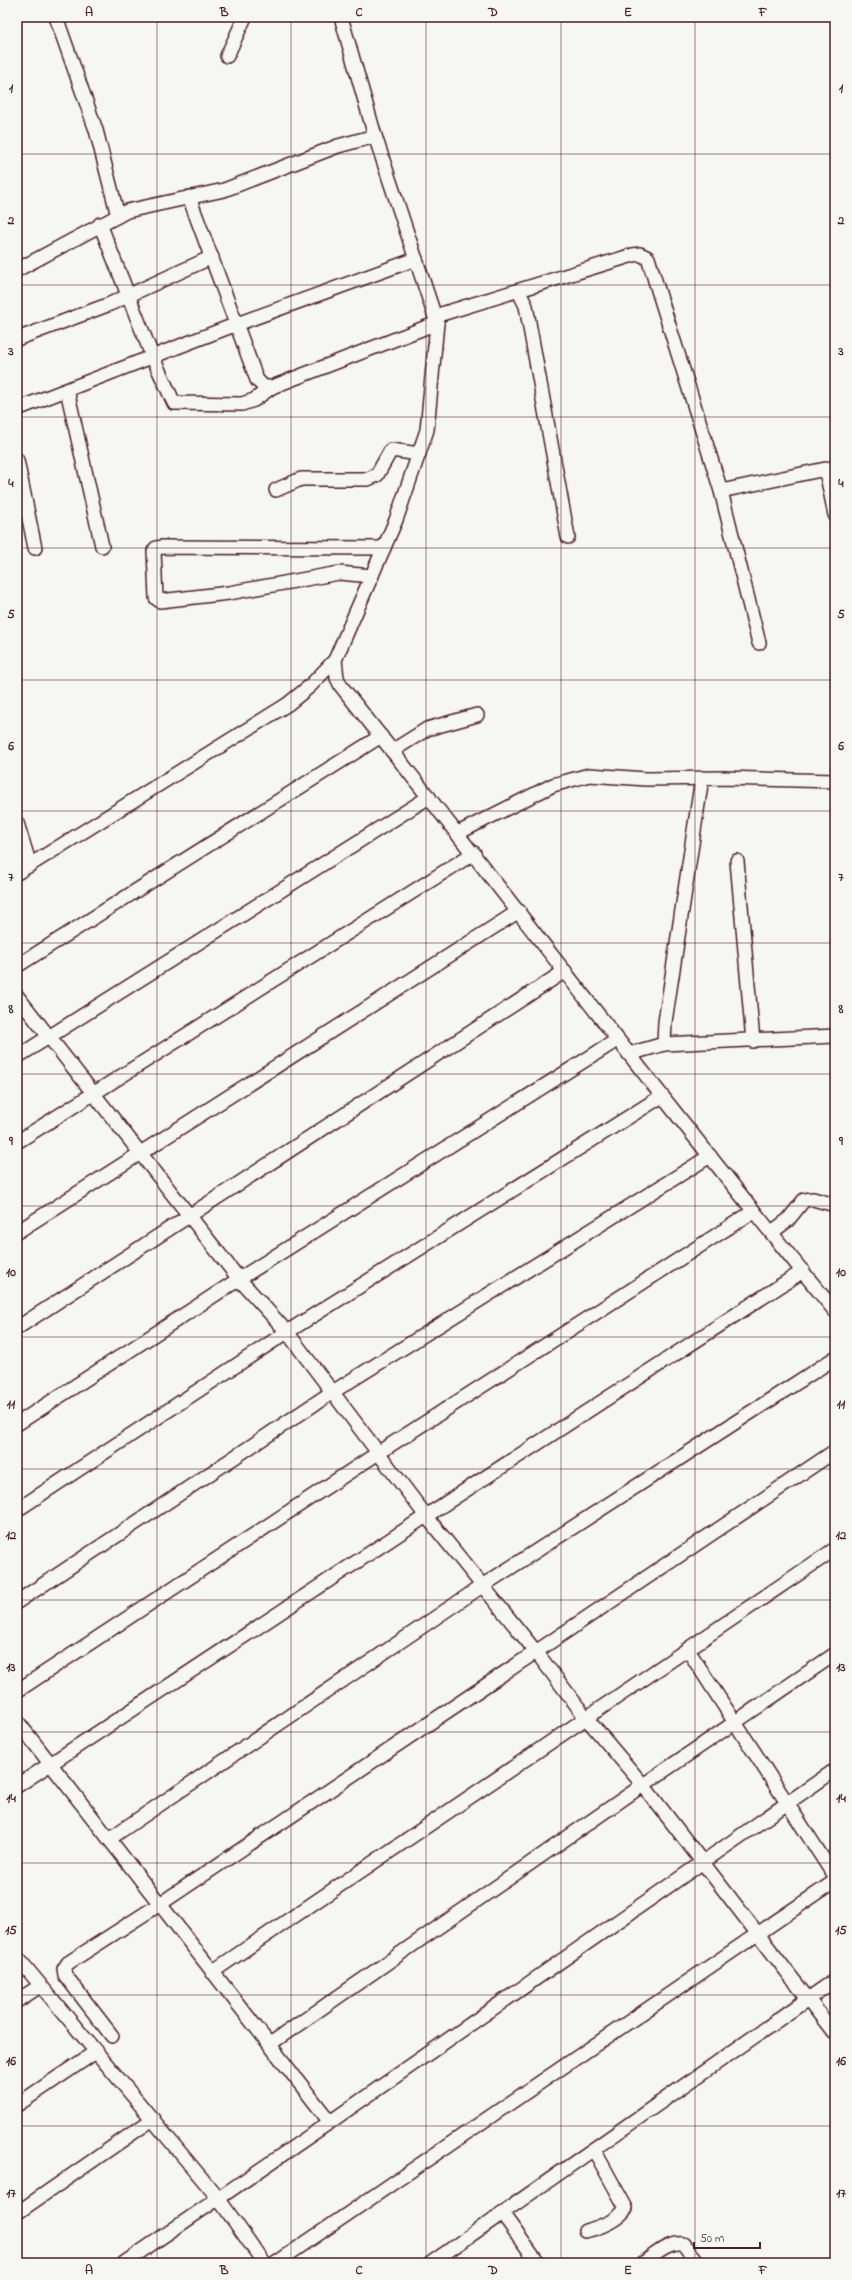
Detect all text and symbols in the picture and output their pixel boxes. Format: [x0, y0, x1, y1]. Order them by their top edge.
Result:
text: A [85, 3, 93, 22]
text: B [219, 3, 229, 22]
text: C [355, 3, 363, 22]
text: D [487, 3, 498, 22]
text: E [624, 3, 632, 22]
text: F [758, 3, 768, 22]
text: 1 [9, 79, 14, 98]
text: 1 [839, 79, 844, 98]
text: 2 [7, 211, 15, 230]
text: 2 [837, 211, 845, 230]
text: 3 [7, 342, 14, 361]
text: 3 [837, 342, 844, 361]
text: 4 [7, 474, 14, 493]
text: 4 [837, 474, 844, 493]
text: 5 [7, 605, 15, 624]
text: 5 [837, 605, 845, 624]
text: 6 [7, 737, 14, 756]
text: 6 [837, 737, 844, 756]
text: 7 [8, 868, 14, 887]
text: 7 [838, 868, 844, 887]
text: 8 [8, 1000, 14, 1019]
text: 8 [838, 1000, 844, 1019]
text: 9 [8, 1132, 14, 1151]
text: 9 [838, 1132, 844, 1151]
text: 10 [6, 1263, 16, 1282]
text: 10 [836, 1263, 846, 1282]
text: 11 [7, 1395, 16, 1414]
text: 11 [837, 1395, 846, 1414]
text: 12 [6, 1526, 17, 1545]
text: 12 [836, 1526, 847, 1545]
text: 13 [6, 1658, 16, 1677]
text: 13 [836, 1658, 846, 1677]
text: 14 [6, 1789, 16, 1808]
text: 14 [836, 1789, 846, 1808]
text: 15 [5, 1921, 17, 1940]
text: 15 [835, 1921, 847, 1940]
text: 16 [6, 2052, 16, 2071]
text: 16 [836, 2052, 846, 2071]
text: 17 [6, 2184, 16, 2203]
text: 17 [836, 2184, 846, 2203]
scale bar [694, 2224, 760, 2250]
text: 50 m [700, 2230, 724, 2248]
text: A [85, 2261, 93, 2280]
text: B [219, 2261, 229, 2280]
text: C [355, 2261, 363, 2280]
text: D [487, 2261, 498, 2280]
text: E [624, 2261, 632, 2280]
text: F [758, 2261, 768, 2280]

